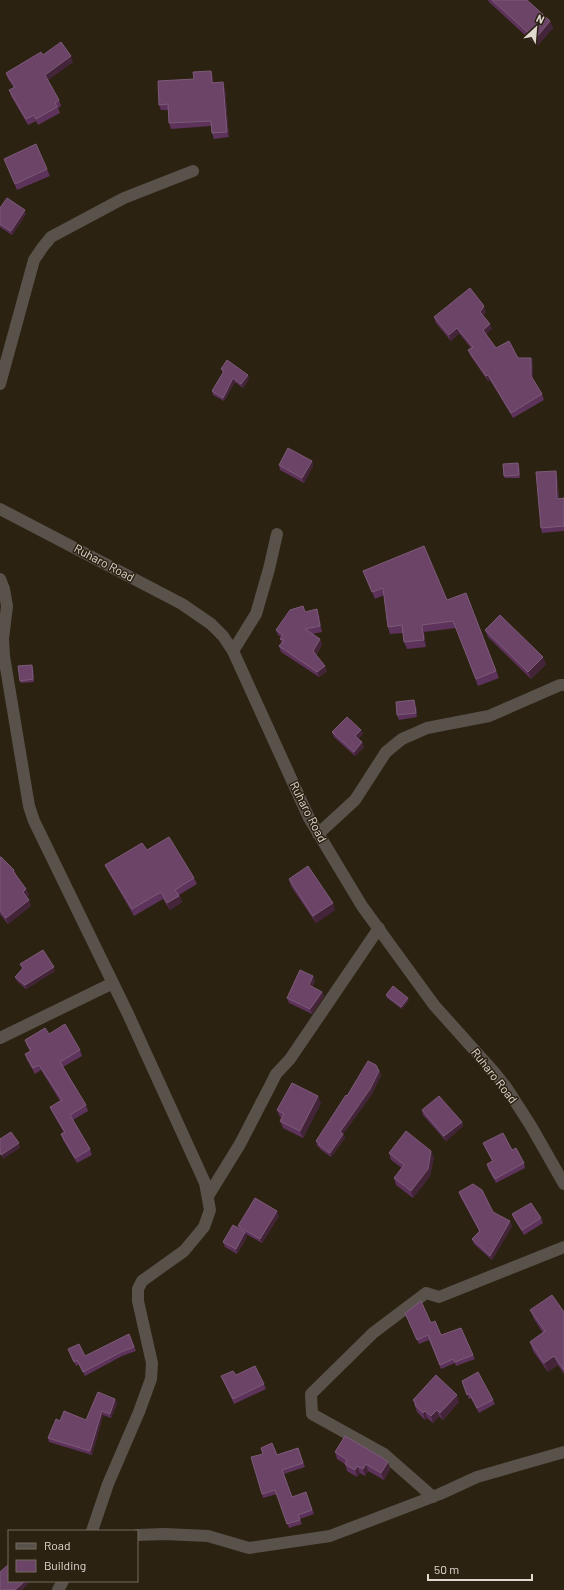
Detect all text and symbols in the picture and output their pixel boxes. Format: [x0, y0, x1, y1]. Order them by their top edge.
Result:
north arrow [516, 8, 556, 48]
text: N [534, 11, 547, 26]
street label: Ruharo Road [72, 540, 137, 584]
street label: Ruharo Road [288, 779, 330, 844]
street label: Ruharo Road [469, 1045, 521, 1106]
legend [8, 1530, 138, 1582]
text: Road [44, 1538, 71, 1552]
scale bar [428, 1556, 532, 1582]
text: Building [44, 1558, 86, 1572]
text: 50 m [434, 1562, 459, 1576]

